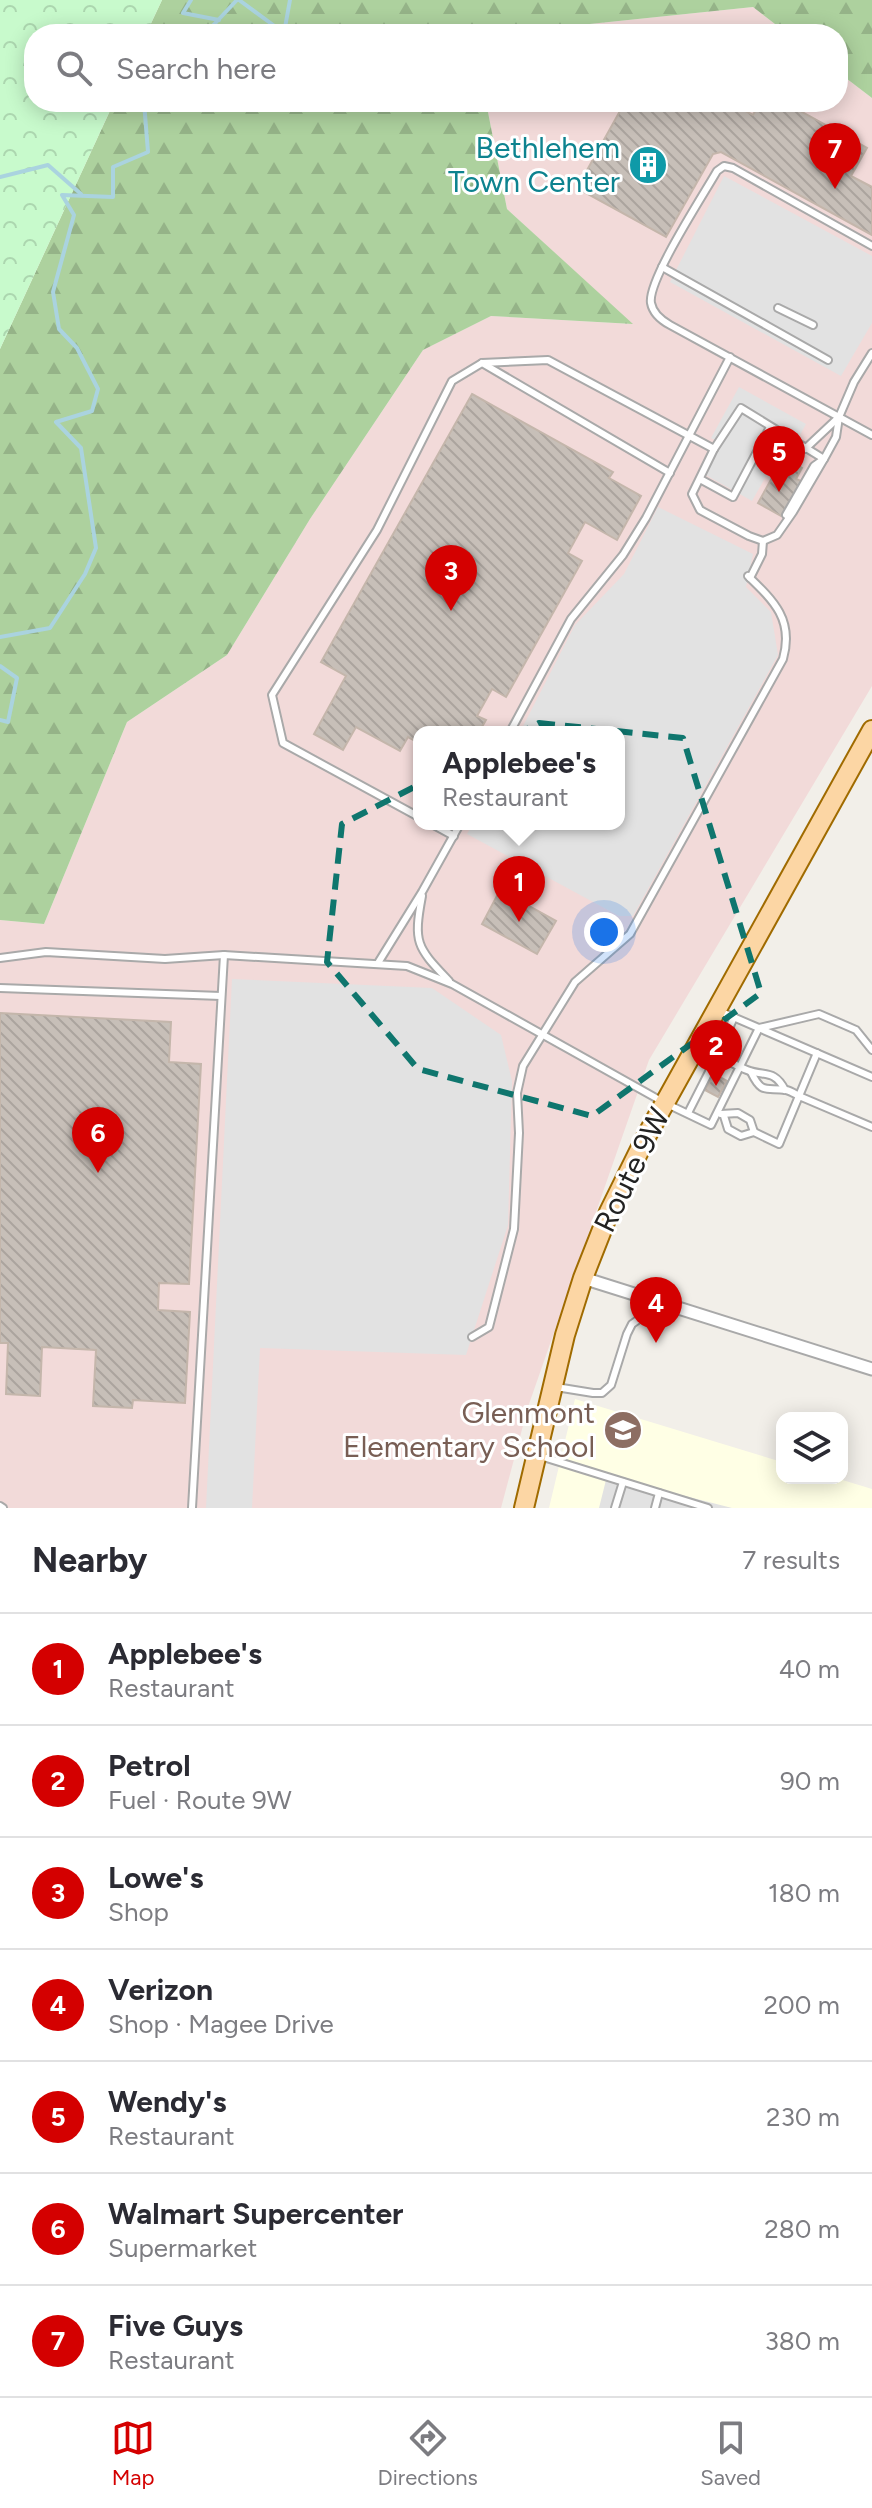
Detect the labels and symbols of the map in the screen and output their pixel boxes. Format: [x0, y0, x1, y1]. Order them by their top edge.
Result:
pin: 7 [809, 123, 861, 189]
place label: Bethlehem Town Center [448, 129, 620, 200]
building icon: Bethlehem Town Center [627, 144, 669, 186]
pin: 5 [753, 426, 805, 492]
pin: 3 [425, 545, 477, 611]
pin: 1 [493, 856, 545, 922]
your location [584, 912, 624, 952]
pin: 2 [690, 1020, 742, 1086]
street label: Route 9W [586, 1101, 678, 1238]
pin: 6 [72, 1107, 124, 1173]
pin: 4 [630, 1277, 682, 1343]
place label: Glenmont Elementary School [343, 1394, 595, 1465]
school or university icon: Glenmont Elementary School [602, 1409, 644, 1451]

